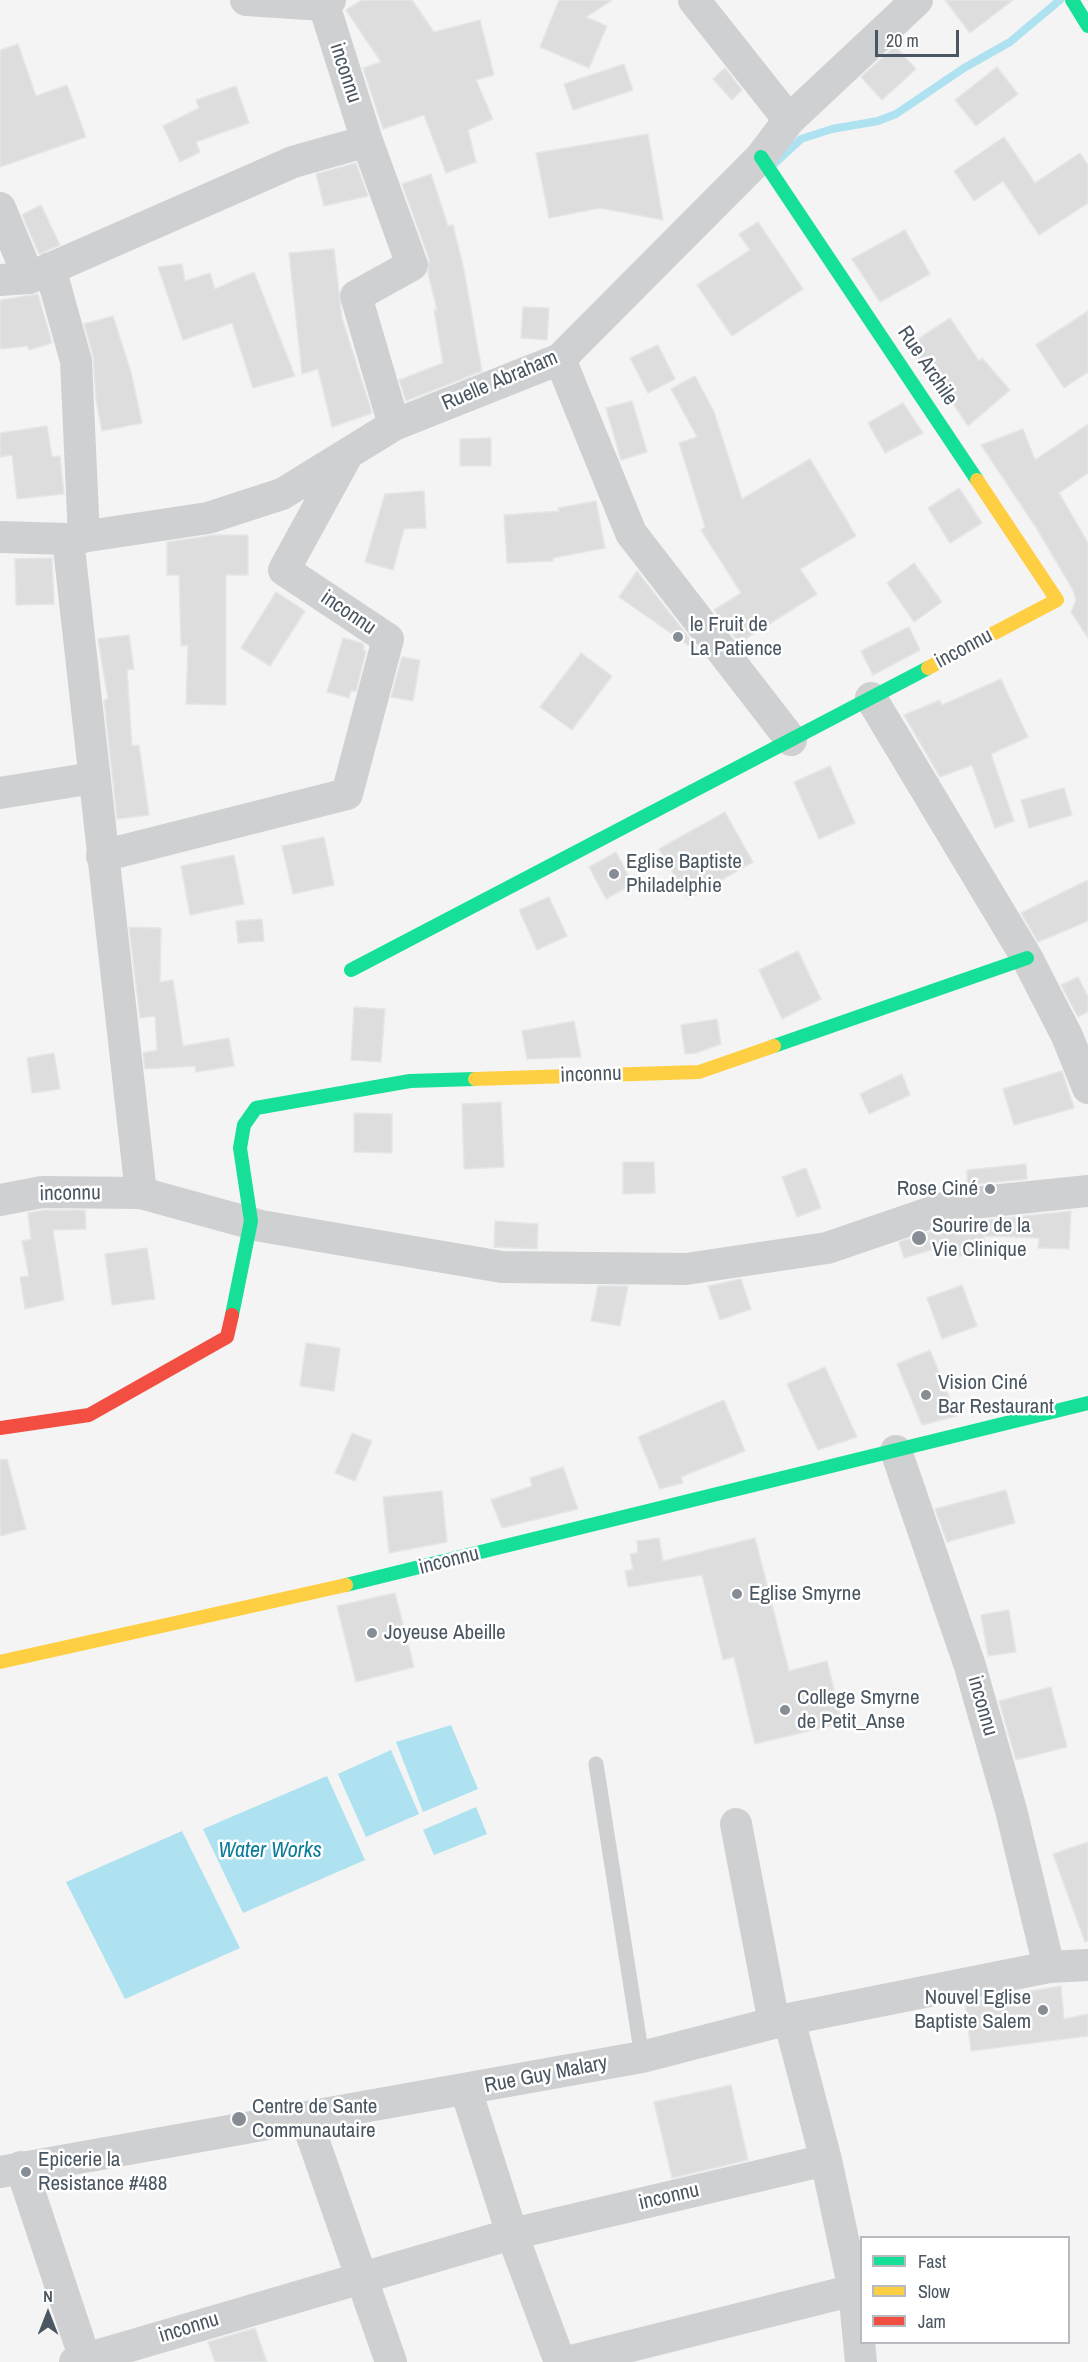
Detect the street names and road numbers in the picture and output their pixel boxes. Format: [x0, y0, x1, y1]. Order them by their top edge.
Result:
street label: inconnu [324, 40, 366, 106]
street label: Rue Archile [891, 322, 963, 410]
street label: Ruelle Abraham [438, 345, 562, 417]
street label: inconnu [316, 585, 380, 641]
street label: inconnu [931, 623, 997, 675]
street label: inconnu [560, 1061, 622, 1089]
street label: inconnu [39, 1181, 101, 1207]
street label: inconnu [416, 1541, 482, 1581]
street label: inconnu [961, 1673, 1003, 1739]
street label: Rue Guy Malary [483, 2051, 609, 2099]
street label: inconnu [636, 2178, 702, 2216]
street label: inconnu [156, 2307, 222, 2349]

